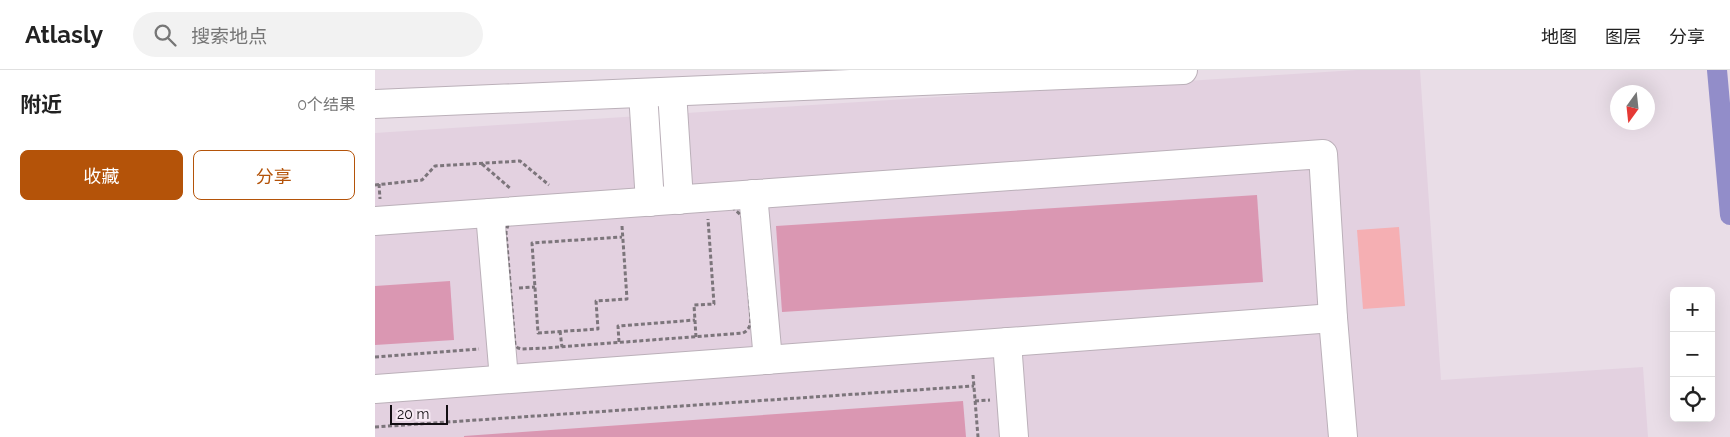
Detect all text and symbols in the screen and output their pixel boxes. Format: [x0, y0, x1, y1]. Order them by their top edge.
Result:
search box [133, 12, 483, 57]
text: Atlasly [25, 20, 103, 49]
icon: search [151, 21, 179, 49]
text: 搜索地点 [191, 25, 267, 47]
text: 地图 [1541, 26, 1577, 47]
text: 图层 [1605, 26, 1641, 47]
text: 分享 [1669, 26, 1705, 47]
north arrow [1610, 85, 1655, 130]
text: 附近 [20, 92, 62, 117]
text: 0个结果 [297, 95, 355, 114]
button: 收藏 [20, 150, 183, 200]
button: 分享 [193, 150, 355, 200]
map controls [1670, 287, 1715, 422]
button: + [1670, 287, 1715, 332]
button: − [1670, 332, 1715, 377]
button: locate [1670, 377, 1715, 422]
scale bar [390, 402, 447, 425]
text: 20 m [397, 406, 429, 422]

